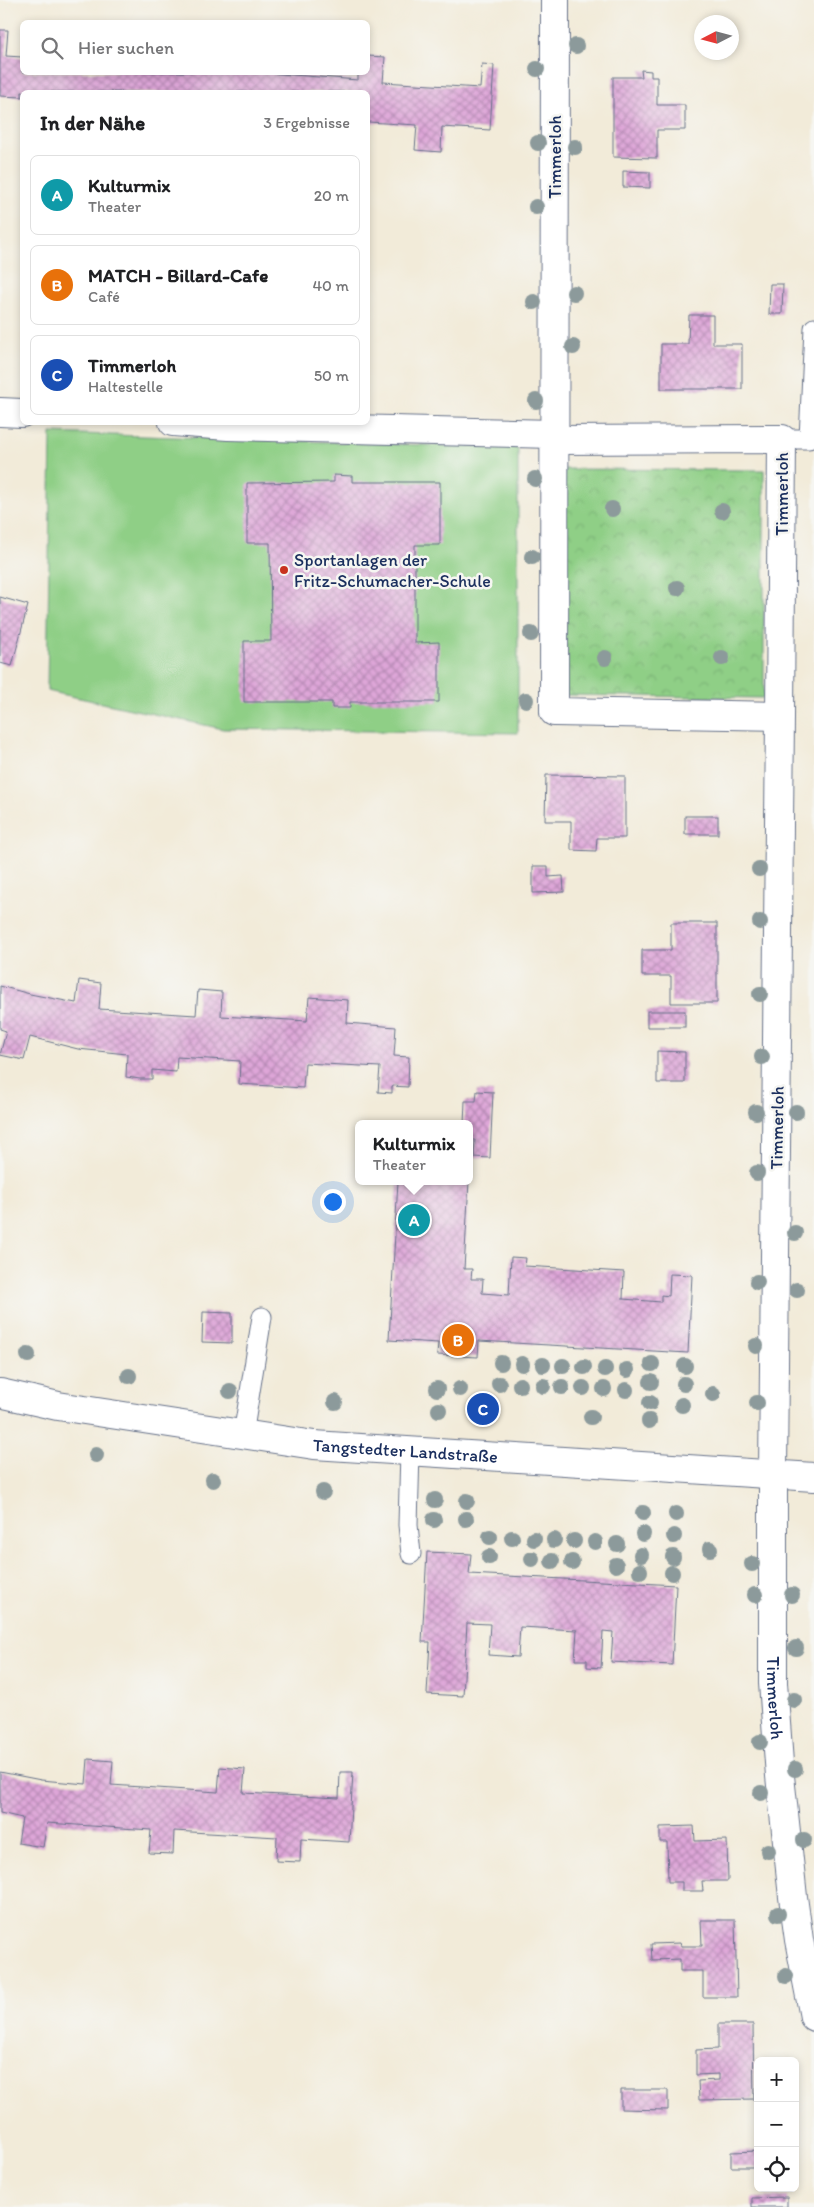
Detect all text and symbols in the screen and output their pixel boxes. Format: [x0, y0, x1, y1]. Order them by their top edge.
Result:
north arrow [694, 15, 739, 60]
search box [20, 20, 370, 75]
icon: search [38, 34, 66, 62]
text: Hier suchen [78, 36, 174, 59]
text: In der Nähe [40, 110, 145, 135]
text: 3 Ergebnisse [263, 113, 350, 132]
street label: Timmerloh [544, 115, 566, 199]
text: Kulturmix [88, 174, 171, 197]
text: A [52, 186, 62, 205]
text: 20 m [314, 186, 349, 205]
text: Theater [88, 197, 141, 216]
text: MATCH - Billard-Cafe [88, 264, 268, 287]
text: B [52, 276, 62, 295]
text: 40 m [312, 276, 349, 295]
text: Café [88, 287, 120, 306]
text: Timmerloh [88, 354, 176, 377]
text: C [52, 366, 62, 385]
text: 50 m [314, 366, 349, 385]
text: Haltestelle [88, 377, 163, 396]
street label: Timmerloh [771, 452, 793, 536]
place label: Sportanlagen der Fritz-Schumacher-Schule [294, 549, 491, 592]
marker: Sportanlagen der Fritz-Schumacher-Schule [278, 564, 290, 576]
street label: Timmerloh [765, 1086, 789, 1170]
popup [355, 1120, 473, 1185]
text: Kulturmix [373, 1132, 455, 1155]
text: Theater [373, 1155, 426, 1174]
your location [320, 1189, 346, 1215]
pin: A [398, 1201, 430, 1239]
pin: B [442, 1321, 474, 1359]
pin: C [467, 1390, 499, 1428]
street label: Tangstedter Landstraße [312, 1434, 499, 1468]
street label: Timmerloh [762, 1656, 788, 1740]
map controls [754, 2057, 799, 2192]
button: + [754, 2057, 799, 2102]
button: − [754, 2102, 799, 2147]
button: locate [754, 2147, 799, 2192]

